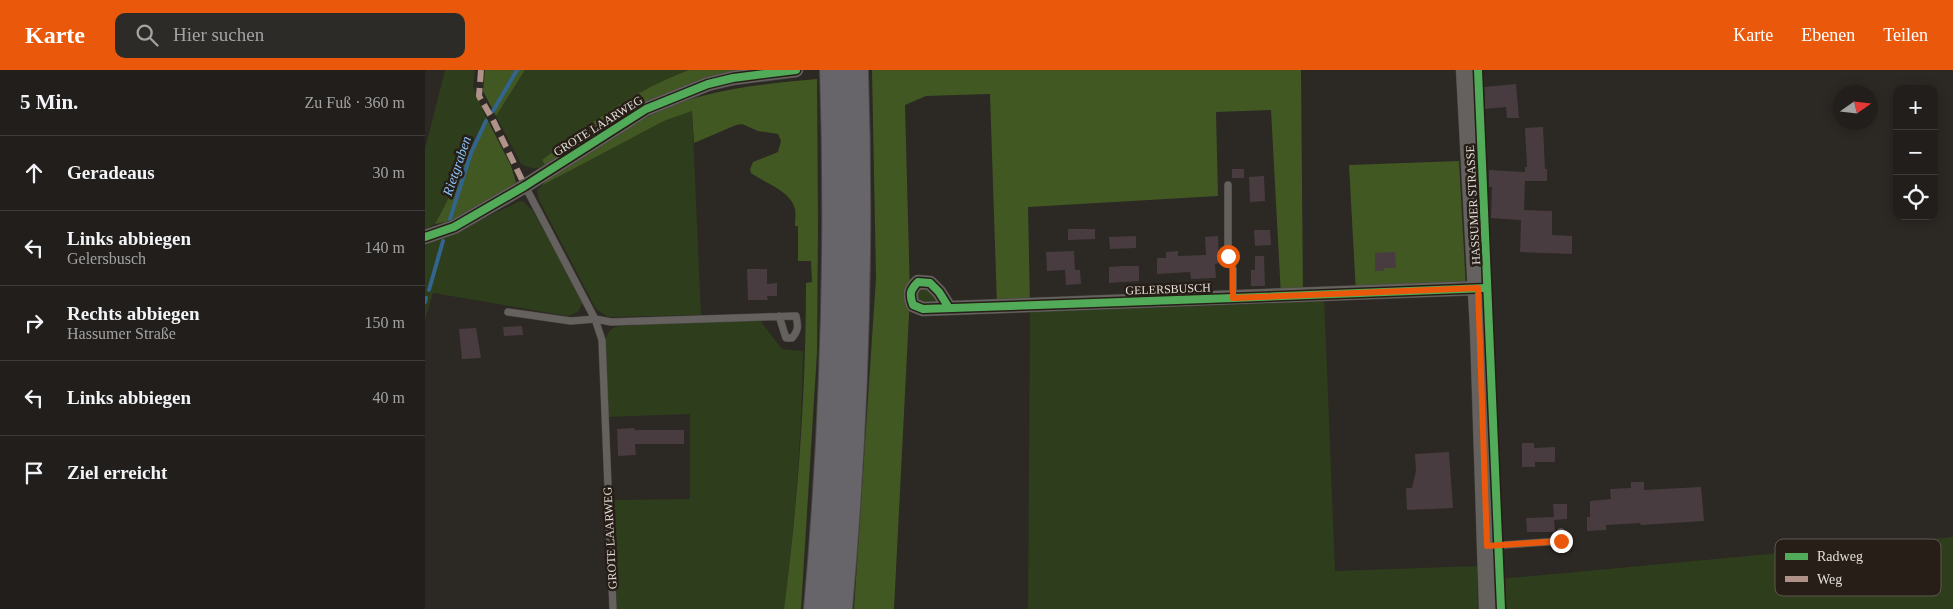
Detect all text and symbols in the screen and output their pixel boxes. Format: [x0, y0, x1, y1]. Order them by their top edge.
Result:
search box [115, 13, 465, 58]
icon: search [133, 21, 161, 49]
text: Karte [25, 22, 85, 48]
text: Hier suchen [173, 24, 264, 45]
text: Karte [1733, 25, 1773, 45]
text: Ebenen [1801, 25, 1855, 45]
text: Teilen [1883, 25, 1928, 45]
north arrow [1833, 85, 1878, 130]
map controls [1893, 85, 1938, 220]
button: + [1893, 85, 1938, 130]
text: 5 Min. [20, 90, 78, 114]
street label: GROTE LAARWEG [551, 93, 645, 159]
text: Zu Fuß · 360 m [305, 94, 405, 111]
button: − [1893, 130, 1938, 175]
water label: Rietgraben [439, 134, 474, 199]
street label: HASSUMER STRASSE [1463, 145, 1483, 265]
icon: ahead [20, 159, 48, 187]
text: Geradeaus [67, 162, 155, 183]
text: 30 m [373, 164, 405, 181]
button: locate [1893, 175, 1938, 220]
text: Links abbiegen [67, 228, 191, 249]
icon: left [20, 234, 48, 262]
text: 140 m [365, 239, 405, 256]
route start [1217, 245, 1240, 268]
text: Gelersbusch [67, 250, 146, 267]
street label: GELERSBUSCH [1125, 281, 1211, 297]
text: Rechts abbiegen [67, 303, 199, 324]
icon: right [20, 309, 48, 337]
text: 150 m [365, 314, 405, 331]
text: Hassumer Straße [67, 325, 176, 342]
icon: left [20, 384, 48, 412]
text: Links abbiegen [67, 387, 191, 408]
text: 40 m [373, 389, 405, 406]
icon: arrive [20, 459, 48, 487]
text: Ziel erreicht [67, 462, 167, 483]
street label: GROTE LAARWEG [600, 486, 620, 589]
route end [1550, 530, 1573, 553]
legend [1775, 539, 1941, 596]
text: Radweg [1817, 549, 1863, 564]
text: Weg [1817, 572, 1842, 587]

